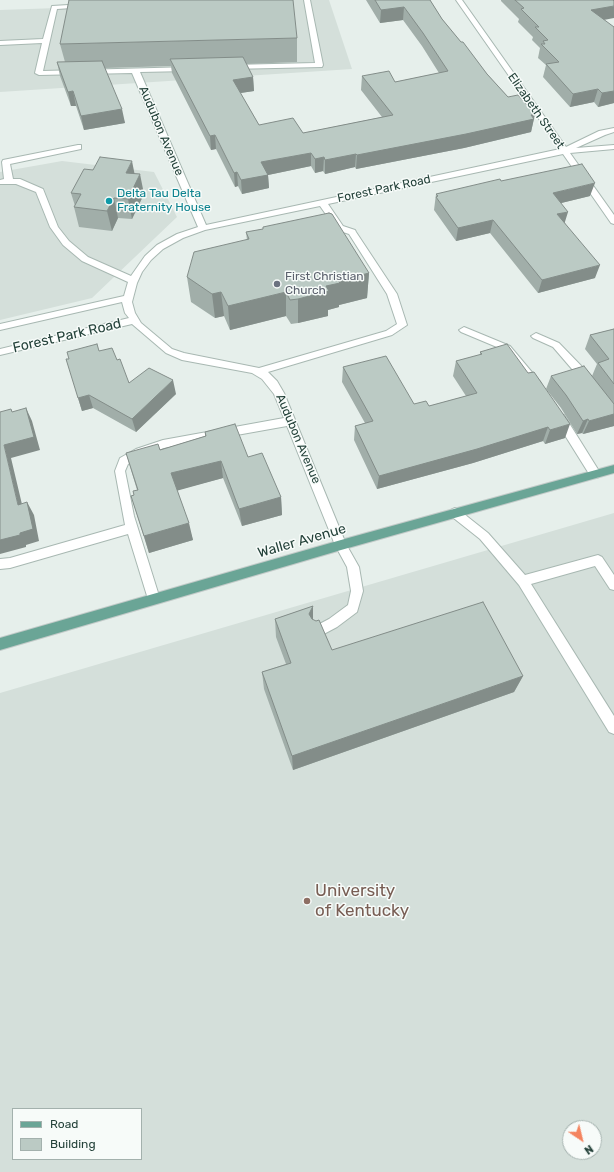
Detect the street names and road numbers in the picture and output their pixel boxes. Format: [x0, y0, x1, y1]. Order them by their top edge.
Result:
street label: Elizabeth Street [504, 70, 568, 152]
street label: Audubon Avenue [136, 84, 186, 178]
street label: Forest Park Road [336, 172, 432, 206]
street label: Forest Park Road [11, 315, 123, 357]
street label: Audubon Avenue [273, 392, 323, 486]
street label: Waller Avenue [256, 520, 348, 562]

